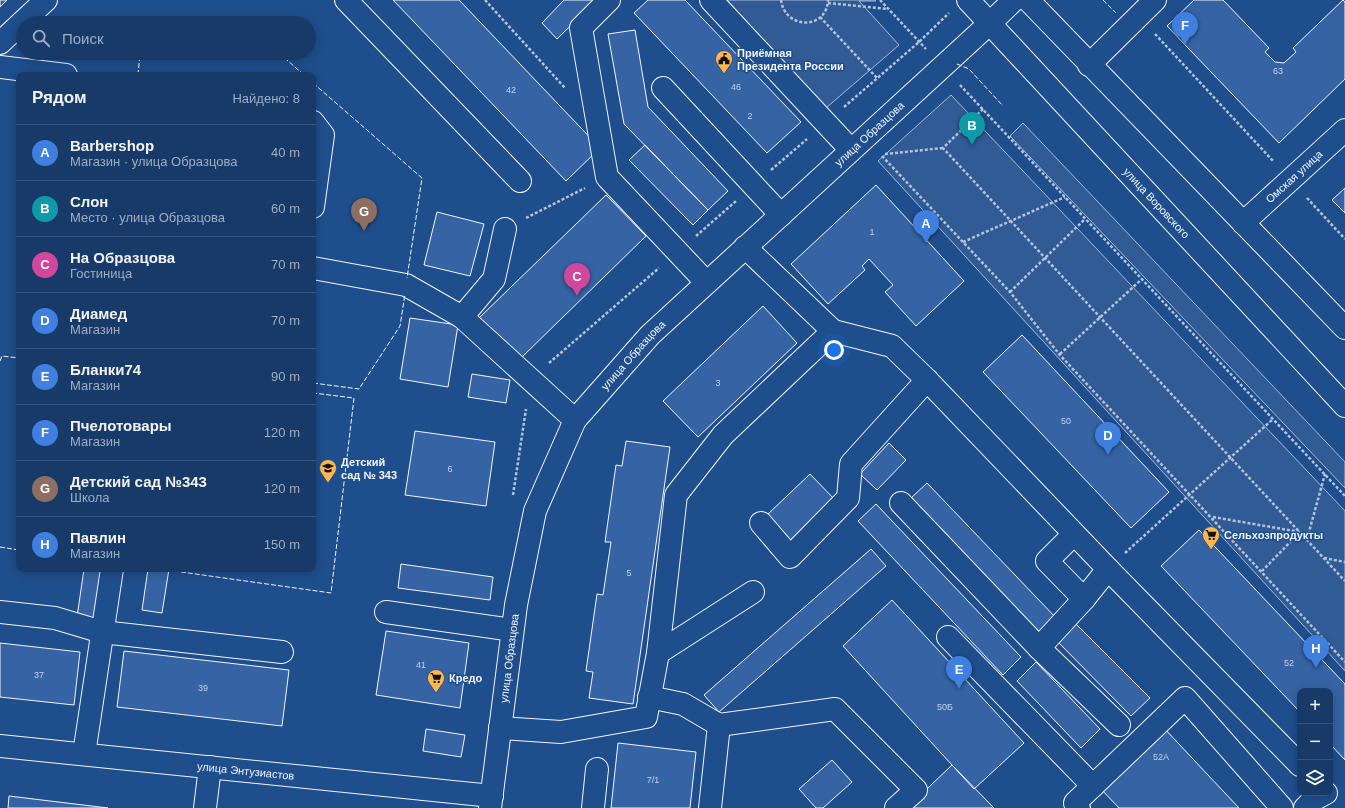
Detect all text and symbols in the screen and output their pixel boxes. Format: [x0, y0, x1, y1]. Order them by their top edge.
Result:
pin: F [1172, 12, 1198, 45]
search box [16, 16, 316, 60]
icon: search [30, 27, 52, 49]
text: Поиск [62, 30, 104, 47]
place label: Приёмная Президента России [737, 47, 844, 72]
public building icon: Приёмная Президента России [714, 49, 734, 74]
house number: 63 [1273, 66, 1283, 76]
house number: 46 [731, 82, 741, 92]
house number: 42 [506, 85, 516, 95]
text: Рядом [32, 88, 87, 107]
text: Найдено: 8 [232, 91, 300, 106]
street label: улица Образцова [832, 98, 907, 168]
house number: 2 [747, 111, 753, 121]
pin: B [959, 112, 985, 145]
text: Barbershop [70, 137, 154, 154]
text: A [40, 145, 50, 160]
text: 40 m [271, 145, 300, 160]
street label: Омская улица [1263, 147, 1325, 205]
text: Магазин · улица Образцова [70, 154, 237, 169]
street label: улица Воровского [1121, 165, 1192, 241]
text: Слон [70, 193, 108, 210]
pin: G [351, 198, 377, 231]
text: B [40, 201, 50, 216]
text: 60 m [271, 201, 300, 216]
text: Место · улица Образцова [70, 210, 225, 225]
pin: A [913, 210, 939, 243]
house number: 1 [869, 227, 875, 237]
text: На Образцова [70, 249, 175, 266]
text: C [40, 257, 50, 272]
text: 70 m [271, 257, 300, 272]
pin: C [564, 263, 590, 296]
text: Гостиница [70, 266, 132, 281]
text: Диамед [70, 305, 127, 322]
text: D [40, 313, 50, 328]
text: 70 m [271, 313, 300, 328]
street label: улица Образцова [598, 318, 668, 392]
text: Магазин [70, 322, 120, 337]
your location [824, 340, 844, 360]
text: Бланки74 [70, 361, 141, 378]
text: E [41, 369, 49, 384]
text: 90 m [271, 369, 300, 384]
text: Магазин [70, 378, 120, 393]
house number: 3 [715, 378, 721, 388]
house number: 50 [1061, 416, 1071, 426]
text: Пчелотовары [70, 417, 172, 434]
pin: D [1095, 422, 1121, 455]
text: F [41, 425, 49, 440]
text: 120 m [264, 425, 300, 440]
text: Магазин [70, 434, 120, 449]
place label: Детский сад № 343 [341, 456, 397, 481]
school or university icon: Детский сад № 343 [318, 458, 338, 483]
house number: 6 [447, 464, 453, 474]
text: Детский сад №343 [70, 473, 207, 490]
text: G [40, 481, 50, 496]
text: 120 m [264, 481, 300, 496]
text: Школа [70, 490, 110, 505]
supermarket icon: Сельхозпродукты [1201, 525, 1221, 550]
text: Павлин [70, 529, 126, 546]
place label: Сельхозпродукты [1224, 529, 1323, 541]
text: H [40, 537, 50, 552]
text: 150 m [264, 537, 300, 552]
text: Магазин [70, 546, 120, 561]
house number: 5 [626, 568, 632, 578]
street label: улица Образцова [498, 612, 521, 703]
pin: H [1303, 635, 1329, 668]
pin: E [946, 656, 972, 689]
house number: 52 [1284, 658, 1294, 668]
house number: 41 [416, 660, 426, 670]
supermarket icon: Кредо [426, 668, 446, 693]
house number: 37 [34, 670, 44, 680]
place label: Кредо [449, 672, 483, 684]
house number: 39 [198, 683, 208, 693]
map controls [1297, 688, 1333, 796]
button: + [1297, 688, 1333, 724]
house number: 50Б [937, 702, 953, 712]
button: − [1297, 724, 1333, 760]
house number: 52А [1153, 752, 1169, 762]
street label: улица Энтузиастов [197, 760, 295, 782]
button: layers [1297, 760, 1333, 796]
house number: 7/1 [647, 775, 659, 785]

